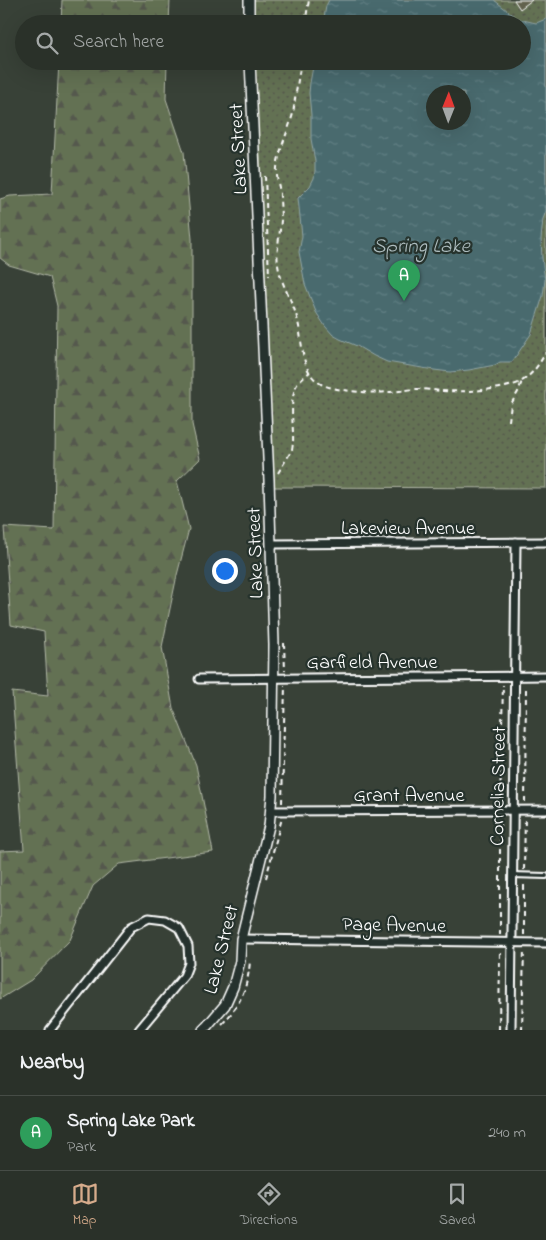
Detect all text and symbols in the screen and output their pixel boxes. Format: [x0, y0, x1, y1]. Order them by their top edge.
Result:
search box [15, 15, 531, 70]
icon: search [33, 29, 61, 57]
text: Search here [73, 29, 164, 56]
north arrow [426, 85, 471, 130]
street label: Lake Street [223, 102, 256, 195]
water label: Spring Lake [372, 232, 472, 263]
pin: A [388, 260, 420, 301]
street label: Lake Street [240, 506, 273, 599]
street label: Lakeview Avenue [341, 515, 475, 544]
your location [212, 558, 238, 584]
street label: Garfield Avenue [307, 649, 437, 678]
street label: Cornelia Street [484, 726, 515, 846]
street label: Grant Avenue [354, 782, 464, 811]
street label: Lake Street [197, 902, 248, 997]
street label: Page Avenue [342, 911, 446, 943]
text: Nearby [20, 1048, 84, 1078]
text: Spring Lake Park [67, 1108, 195, 1135]
text: A [31, 1121, 41, 1145]
text: 240 m [488, 1121, 526, 1145]
text: Park [67, 1135, 96, 1159]
tab: Map [71, 1180, 99, 1231]
tab: Directions [240, 1180, 298, 1231]
tab: Saved [439, 1180, 475, 1231]

